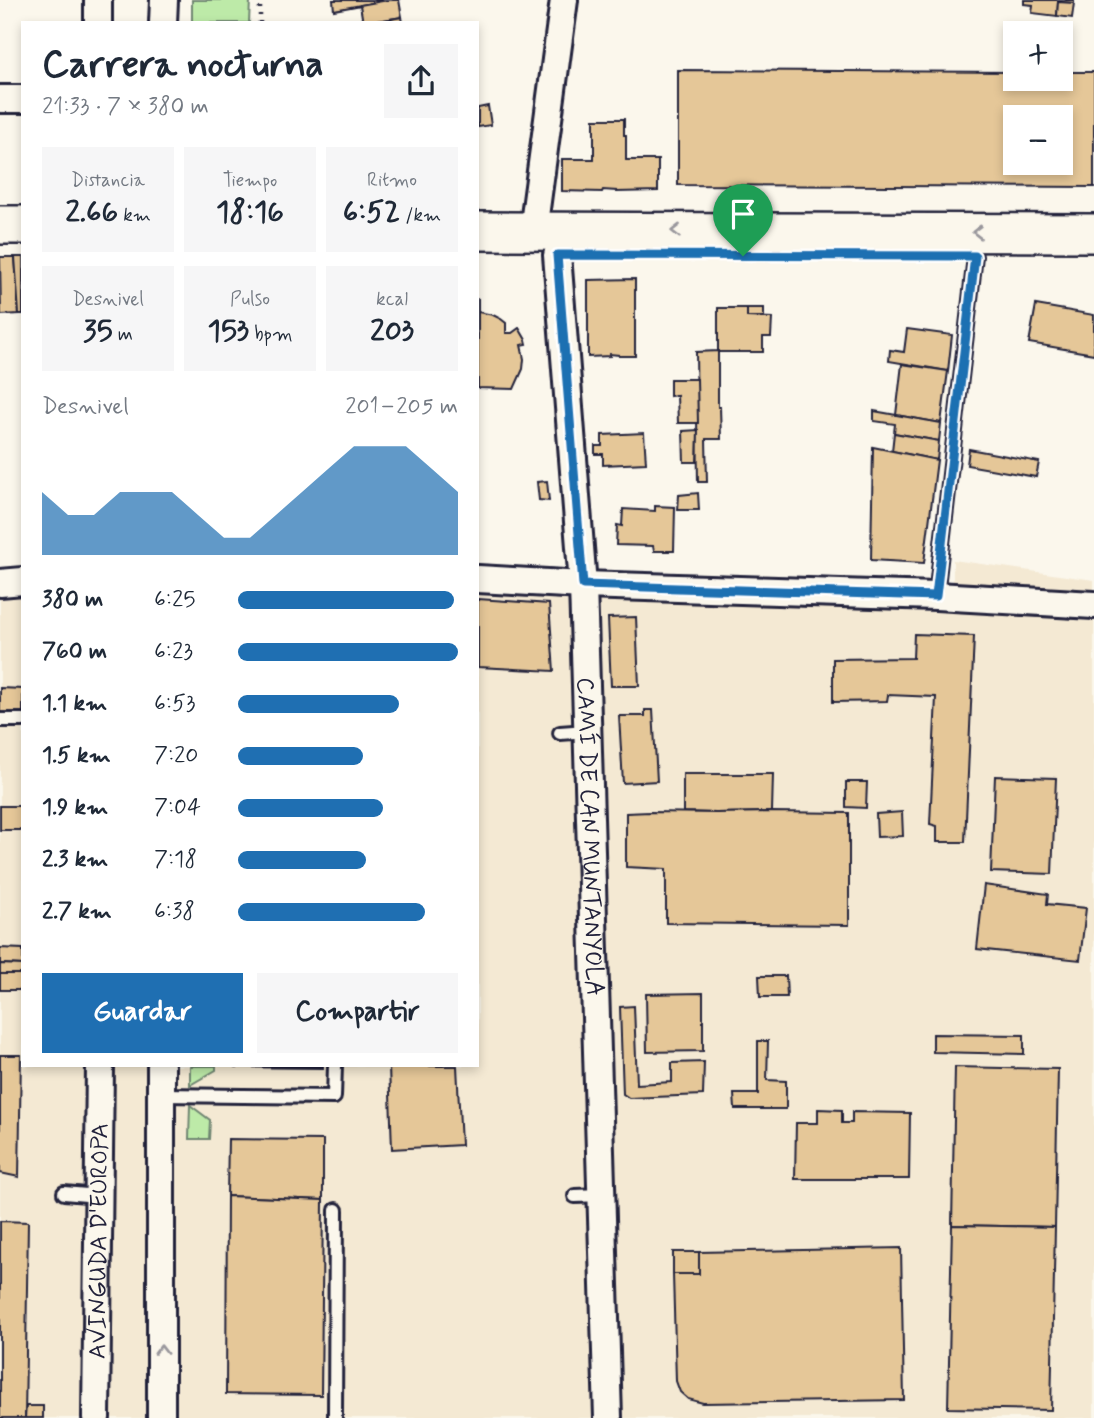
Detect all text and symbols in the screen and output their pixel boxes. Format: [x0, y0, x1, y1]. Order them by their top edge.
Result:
map controls [1003, 21, 1073, 175]
button: + [1003, 21, 1073, 91]
text: Carrera nocturna [42, 41, 324, 90]
button: share [384, 44, 458, 118]
text: 21:33 · 7 × 380 m [42, 92, 209, 122]
button: − [1003, 105, 1073, 175]
text: Distancia [71, 168, 145, 193]
text: Tiempo [223, 168, 277, 193]
text: Ritmo [367, 168, 417, 193]
pin [713, 184, 773, 256]
text: 2.66 [65, 193, 118, 232]
text: 18:16 [216, 193, 284, 232]
text: 6:52 [343, 193, 400, 232]
icon: arrive [724, 195, 762, 233]
text: km [118, 203, 151, 228]
text: /km [400, 203, 441, 228]
one-way arrow [670, 223, 681, 239]
one-way arrow [971, 224, 982, 240]
text: Desnivel [72, 287, 144, 312]
text: Pulso [230, 287, 270, 312]
text: kcal [376, 287, 408, 312]
text: 35 [83, 312, 113, 351]
text: 153 [207, 312, 249, 351]
text: 203 [370, 312, 414, 351]
text: m [113, 322, 133, 347]
text: bpm [249, 322, 293, 347]
text: Desnivel [42, 392, 129, 422]
text: 201–205 m [345, 392, 458, 422]
text: 380 m [42, 585, 103, 615]
text: 6:25 [154, 585, 195, 615]
text: 760 m [42, 637, 107, 667]
text: 6:23 [154, 637, 193, 667]
street label: CAMÍ DE CAN MUNTANYOLA [569, 677, 609, 997]
text: 1.1 km [42, 689, 107, 719]
text: 6:53 [154, 689, 195, 719]
text: 1.5 km [42, 741, 111, 771]
text: 7:20 [154, 741, 199, 771]
text: 1.9 km [42, 793, 108, 823]
text: 7:04 [154, 793, 201, 823]
text: 2.3 km [42, 845, 108, 875]
text: 7:18 [154, 845, 197, 875]
text: 2.7 km [42, 897, 112, 927]
text: 6:38 [154, 897, 195, 927]
button: Guardar [42, 973, 243, 1053]
button: Compartir [257, 973, 458, 1053]
street label: AVINGUDA D'EUROPA [83, 1123, 116, 1359]
one-way arrow [153, 1344, 169, 1355]

